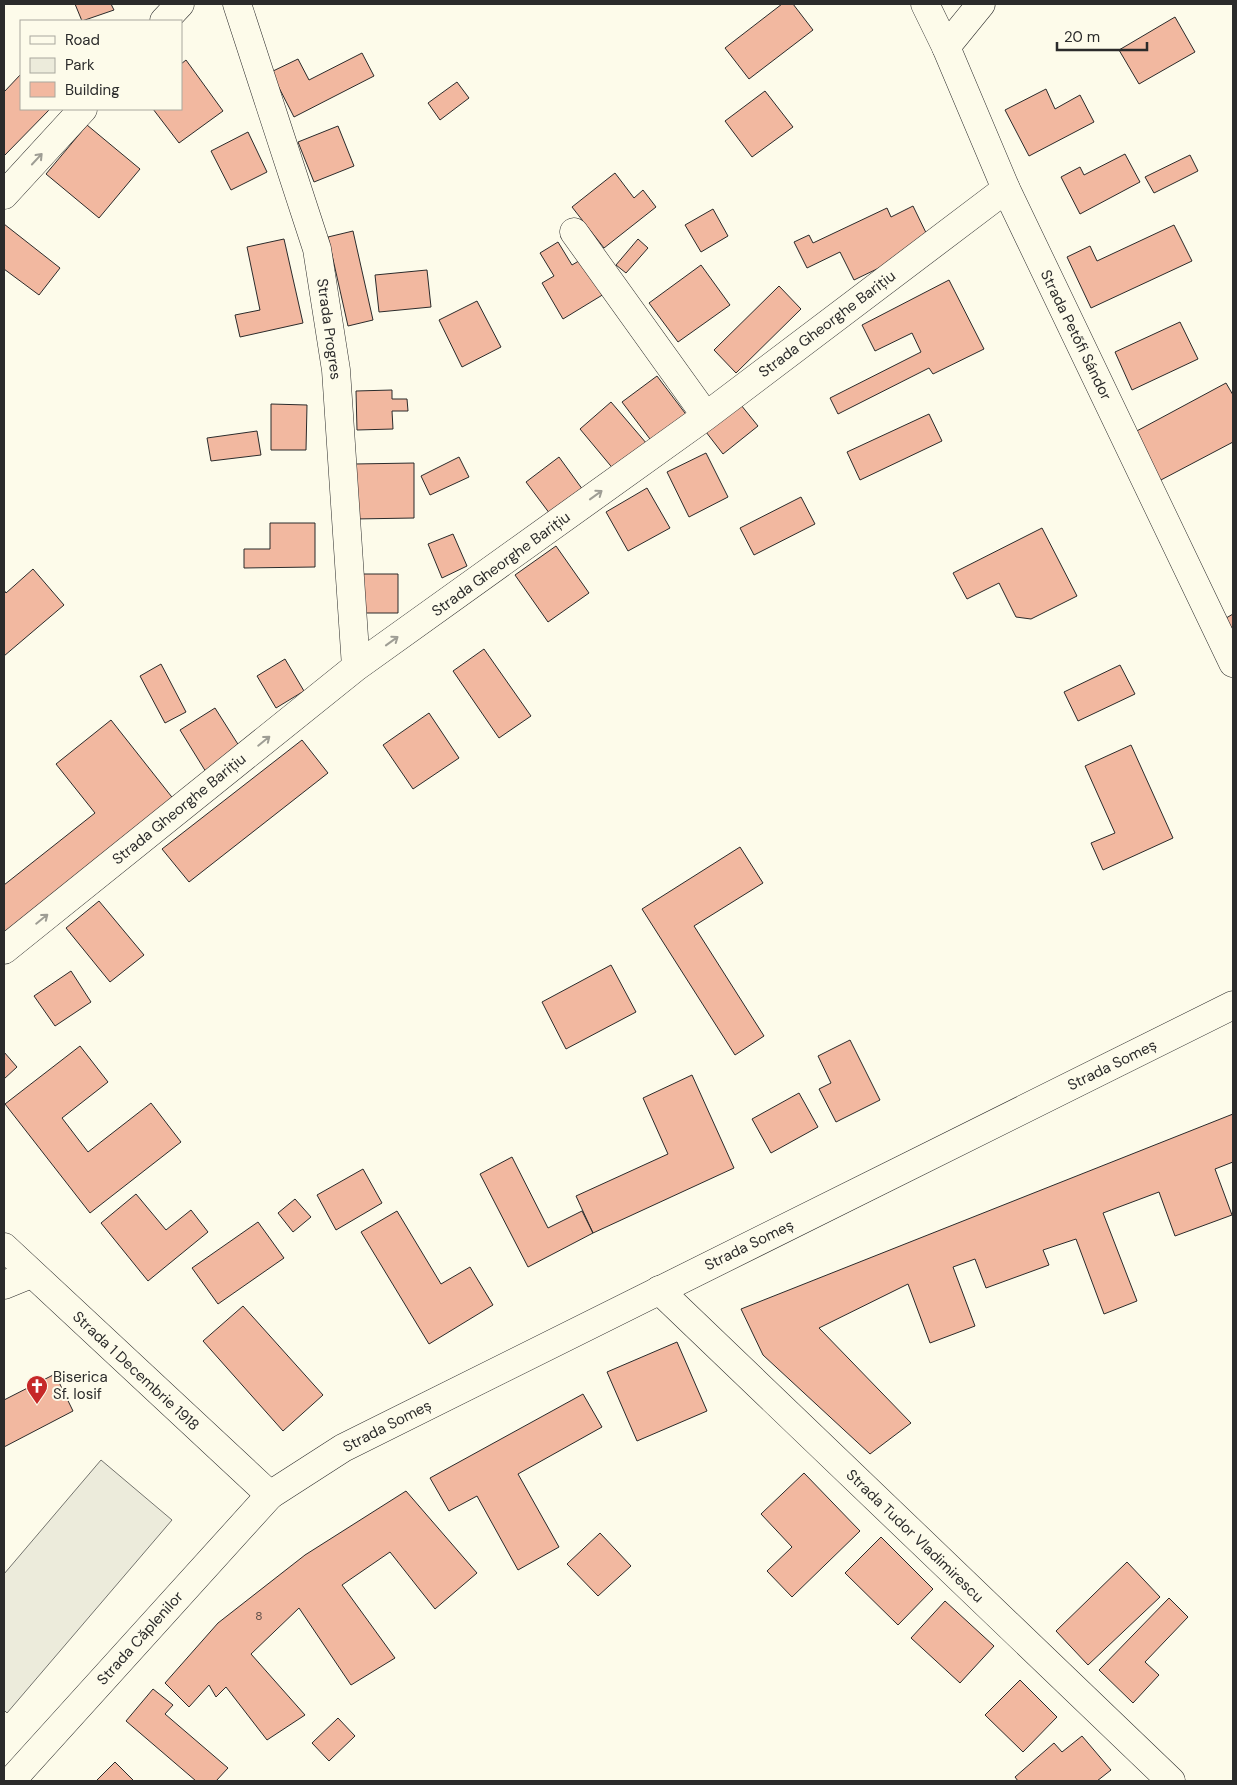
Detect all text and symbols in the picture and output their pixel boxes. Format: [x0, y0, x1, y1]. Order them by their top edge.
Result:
legend [20, 20, 182, 110]
scale bar [1057, 20, 1147, 52]
text: 20 m [1064, 27, 1100, 47]
text: Road [65, 30, 100, 50]
text: Park [65, 55, 95, 75]
text: Building [65, 80, 120, 100]
one-way arrow [31, 153, 43, 166]
street label: Strada Gheorghe Barițiu [754, 266, 900, 382]
street label: Strada Petőfi Sándor [1036, 266, 1116, 404]
street label: Strada Progres [312, 277, 346, 381]
one-way arrow [589, 490, 602, 501]
street label: Strada Gheorghe Barițiu [428, 507, 574, 621]
one-way arrow [385, 636, 399, 646]
one-way arrow [257, 735, 270, 746]
street label: Strada Gheorghe Barițiu [108, 749, 250, 869]
one-way arrow [35, 914, 48, 925]
street label: Strada Someș [1064, 1035, 1160, 1095]
street label: Strada Someș [701, 1215, 797, 1275]
street label: Strada 1 Decembrie 1918 [68, 1307, 204, 1435]
place label: Biserica Sf. Iosif [53, 1367, 108, 1404]
church icon: Biserica Sf. Iosif [25, 1374, 49, 1405]
street label: Strada Someș [339, 1395, 435, 1457]
street label: Strada Tudor Vladimirescu [842, 1465, 988, 1607]
street label: Strada Căplenilor [92, 1586, 188, 1689]
house number: 8 [255, 1608, 263, 1624]

